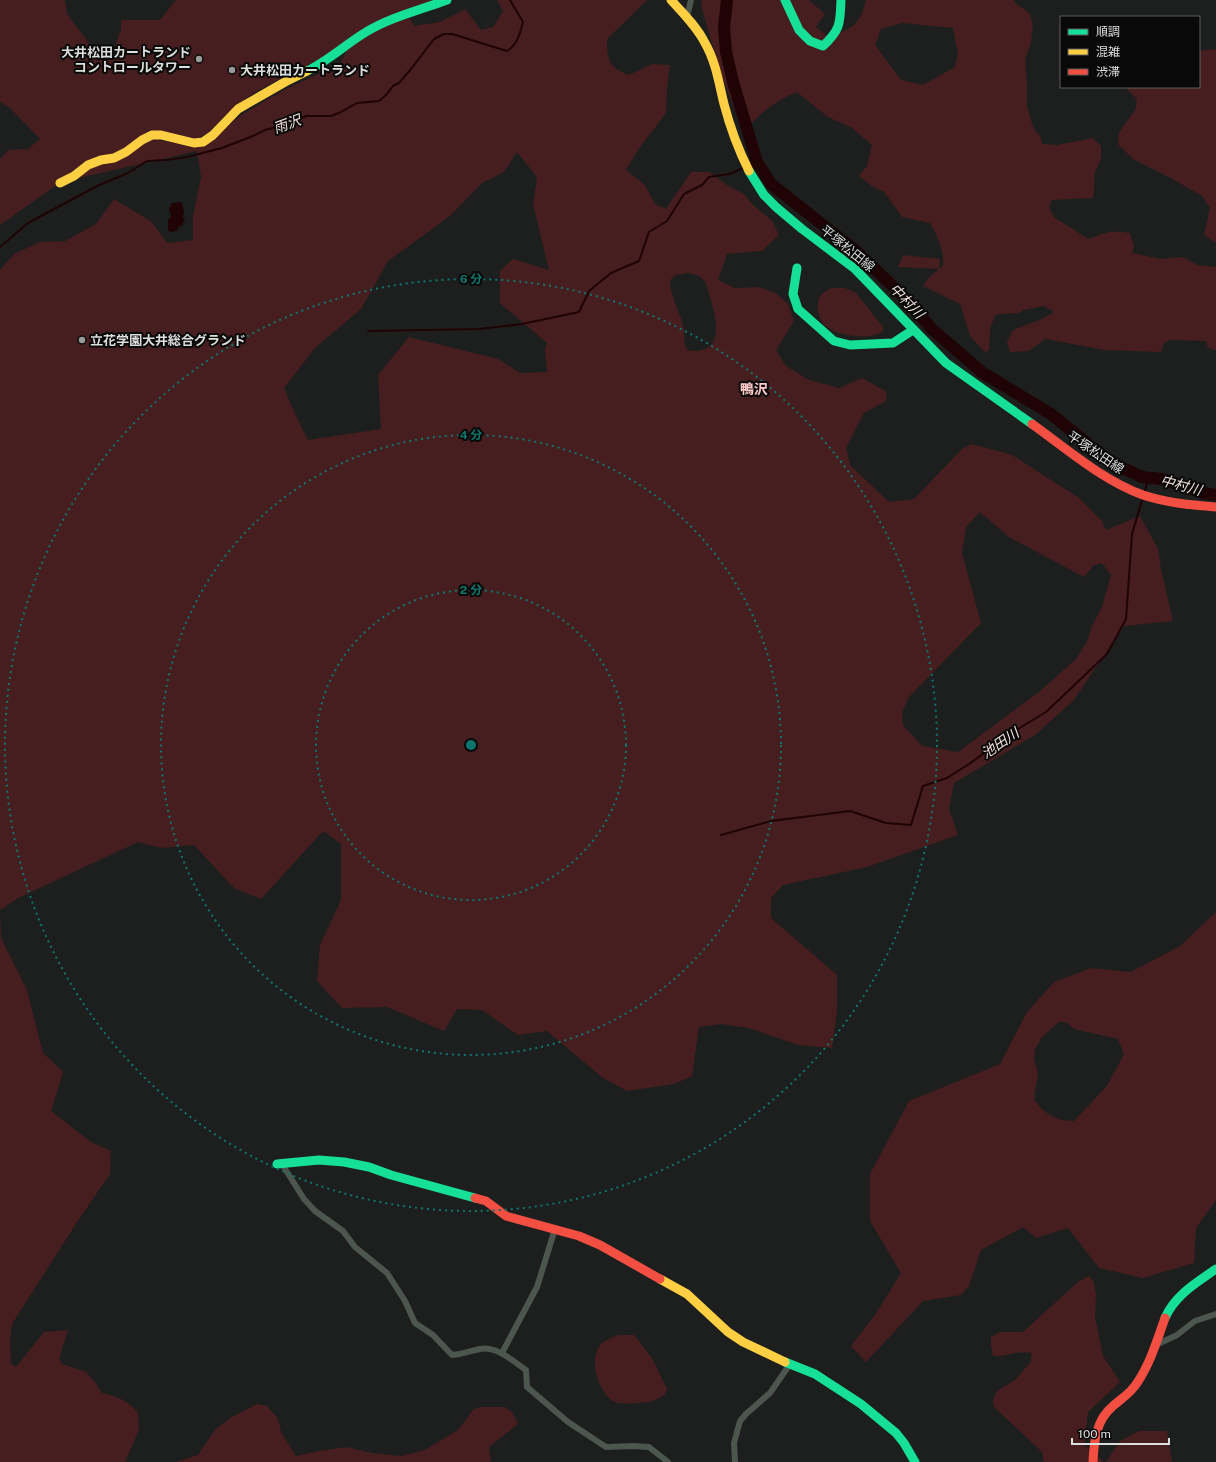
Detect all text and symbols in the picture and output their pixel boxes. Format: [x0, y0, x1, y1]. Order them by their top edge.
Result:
legend [1060, 16, 1200, 88]
text: 順調 [1096, 25, 1120, 39]
place label: 大井松田カートランド コントロールタワー [61, 45, 191, 75]
text: 混雑 [1096, 45, 1120, 59]
marker: 大井松田カートランド コントロールタワー [194, 54, 204, 64]
place label: 大井松田カートランド [240, 63, 370, 78]
marker: 大井松田カートランド [227, 65, 237, 75]
text: 渋滞 [1096, 65, 1120, 79]
water label: 雨沢 [271, 111, 305, 136]
street label: 平塚松田線 [818, 222, 878, 275]
text: 6 分 [460, 272, 482, 286]
water label: 中村川 [887, 280, 929, 323]
place label: 立花学園大井総合グランド [90, 333, 246, 348]
marker: 立花学園大井総合グランド [77, 335, 87, 345]
district label: 鴨沢 [740, 381, 768, 397]
text: 4 分 [460, 428, 482, 442]
street label: 平塚松田線 [1065, 428, 1127, 477]
water label: 中村川 [1159, 472, 1205, 499]
text: 2 分 [460, 583, 482, 597]
water label: 池田川 [978, 724, 1024, 761]
centre of rings [464, 738, 478, 752]
scale bar [1072, 1420, 1169, 1446]
text: 100 m [1078, 1427, 1111, 1441]

